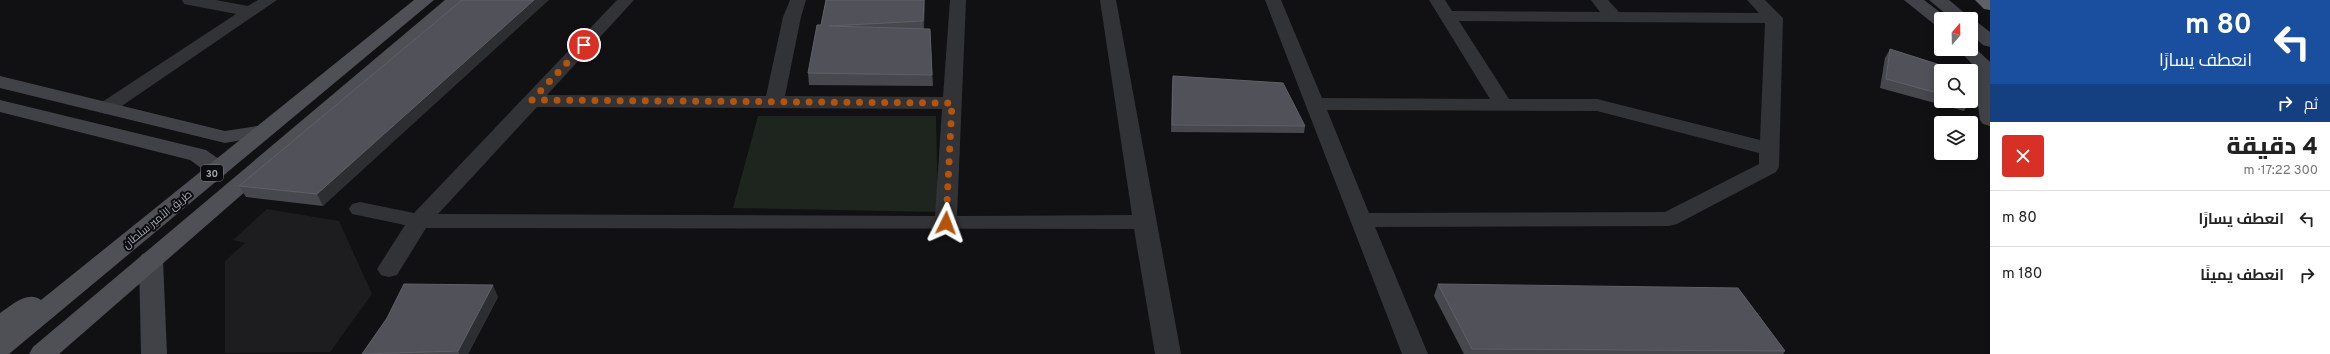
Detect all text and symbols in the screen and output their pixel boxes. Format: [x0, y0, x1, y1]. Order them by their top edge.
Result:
text: 80 m [2185, 8, 2252, 44]
north arrow [1934, 12, 1978, 56]
map controls [1934, 12, 1978, 160]
icon: left [2266, 16, 2318, 68]
pin [567, 28, 601, 62]
icon: arrive [573, 34, 595, 56]
text: انعطف يسارًا [2159, 50, 2252, 73]
button: search [1934, 64, 1978, 108]
icon: right [2274, 92, 2296, 114]
text: ثم [2304, 96, 2318, 115]
button: layers [1934, 116, 1978, 160]
text: 4 دقيقة [2227, 133, 2318, 163]
button: close [2002, 135, 2044, 177]
text: 300 m · 17:22 [2244, 163, 2318, 179]
road number: 30 [201, 165, 223, 181]
street label: طريق الأمير سلطان [120, 188, 195, 252]
position arrow [925, 202, 967, 244]
icon: left [2296, 208, 2318, 230]
text: 80 m [2002, 209, 2037, 228]
text: انعطف يسارًا [2198, 211, 2284, 230]
icon: right [2296, 264, 2318, 286]
text: 180 m [2002, 265, 2043, 284]
text: انعطف يمينًا [2200, 267, 2284, 286]

